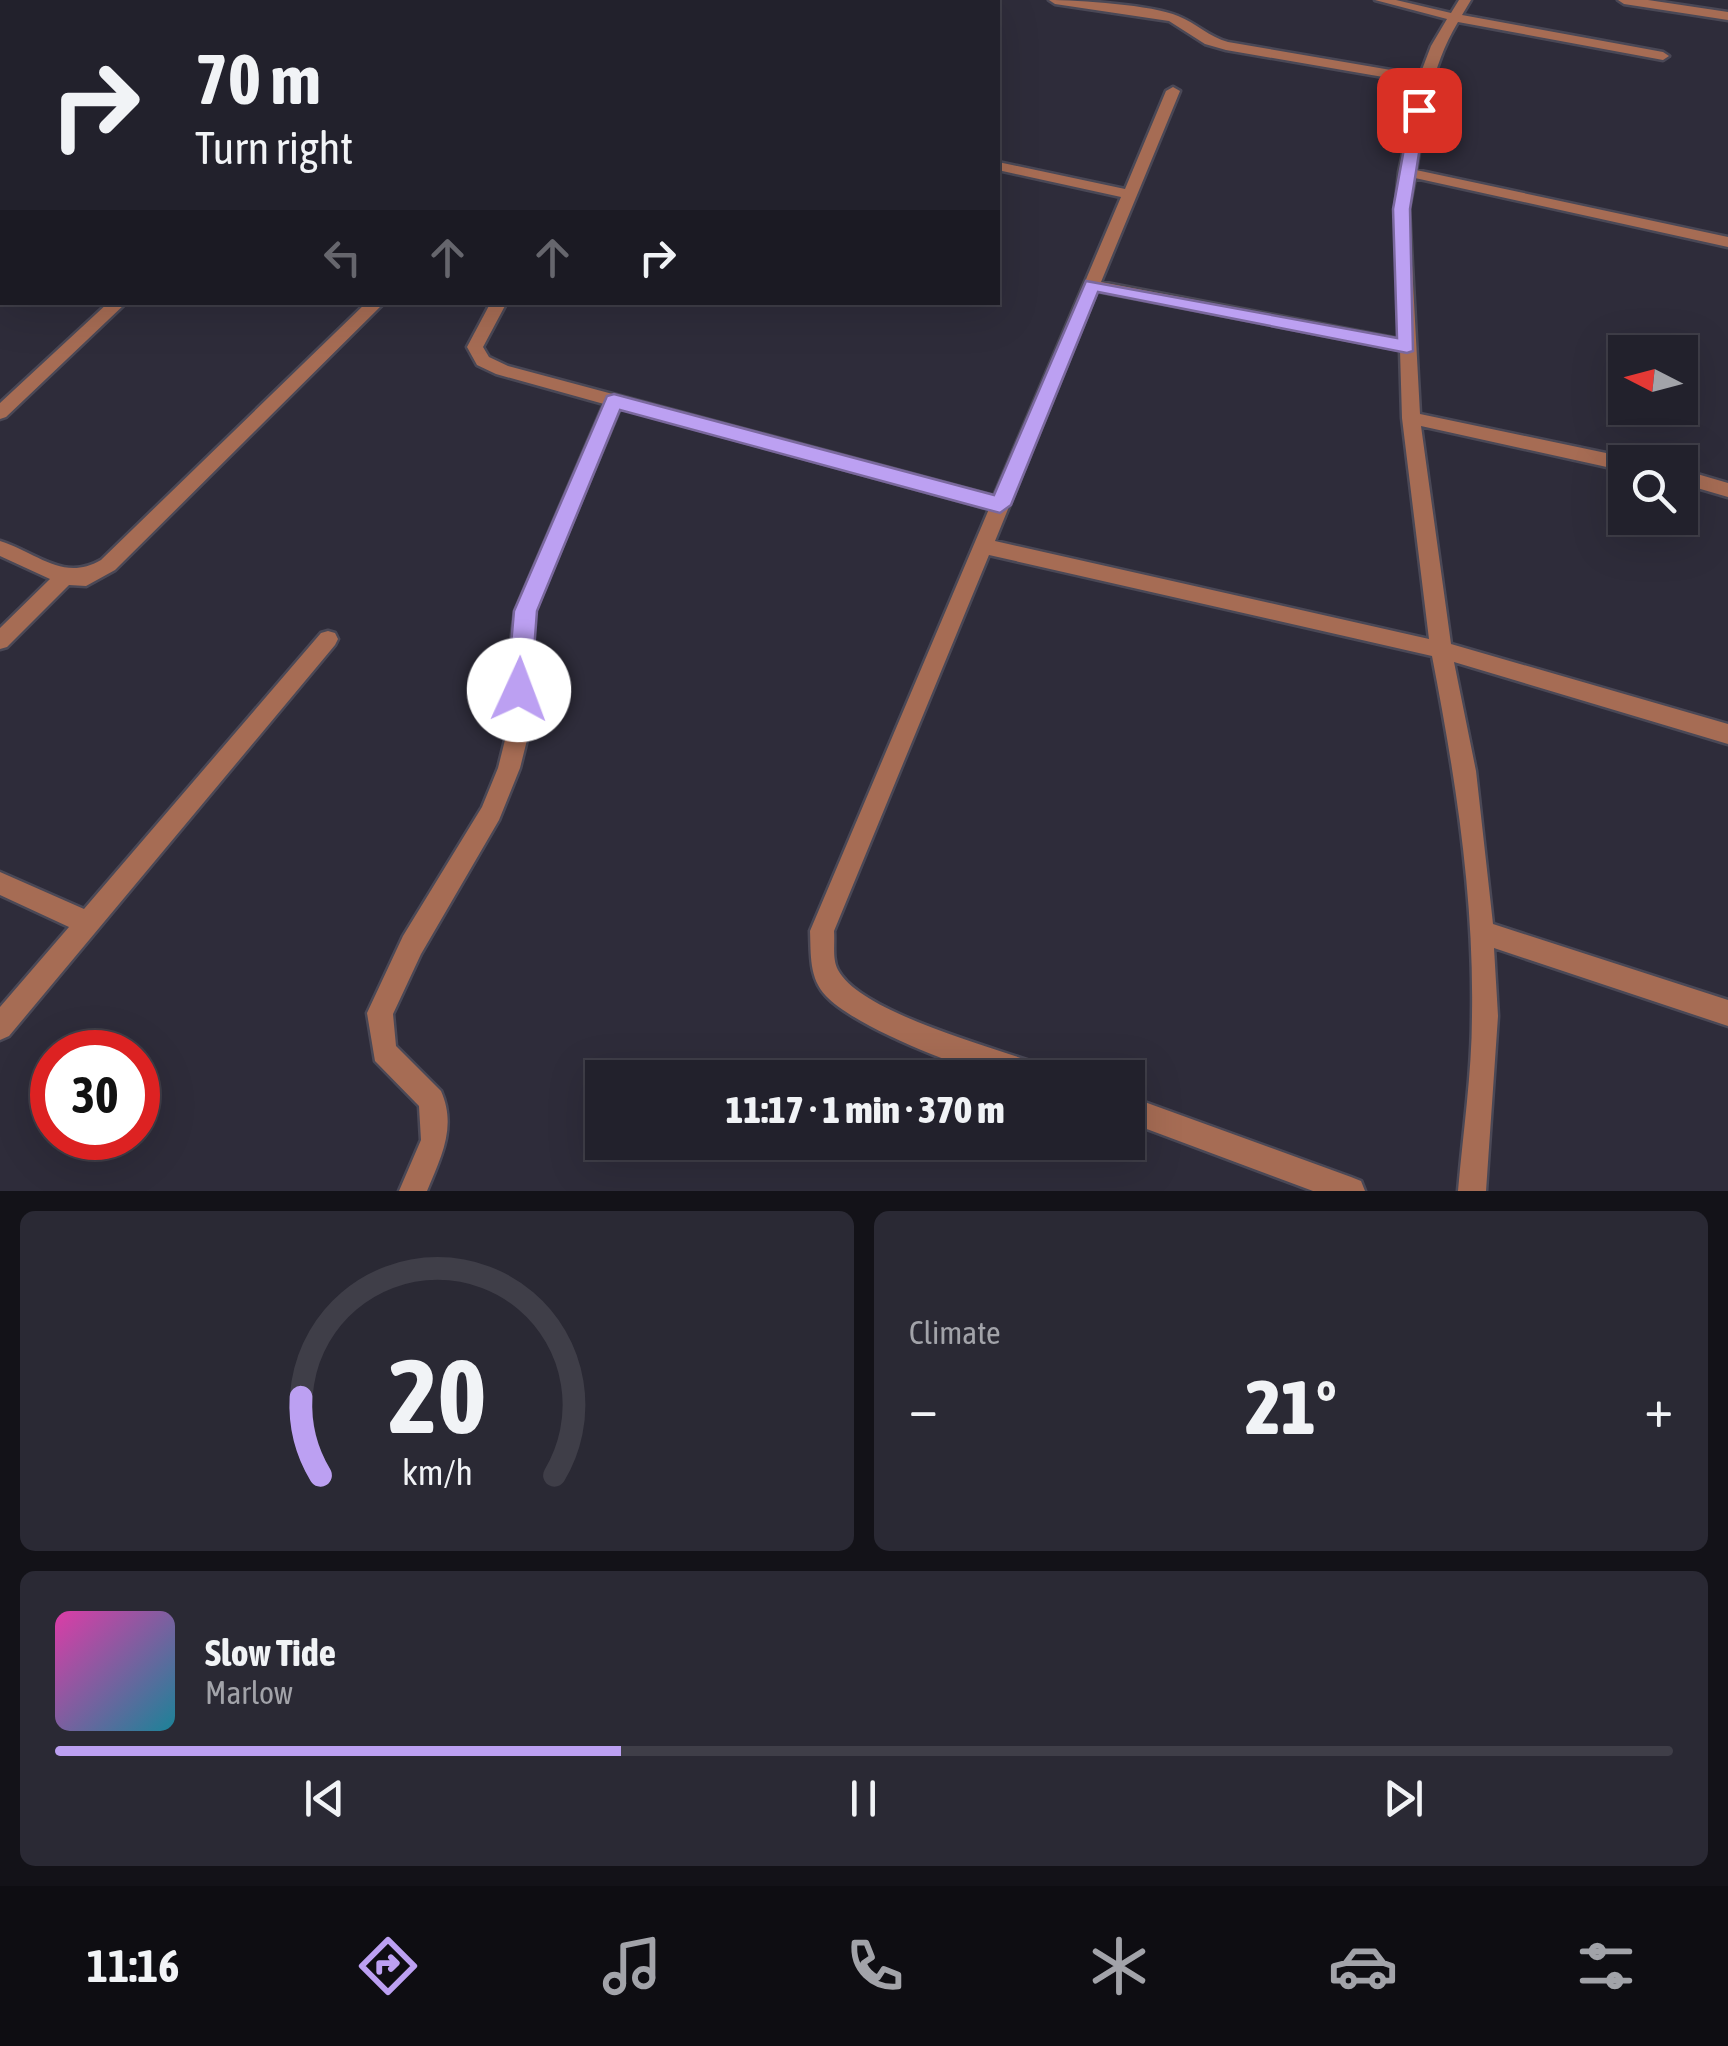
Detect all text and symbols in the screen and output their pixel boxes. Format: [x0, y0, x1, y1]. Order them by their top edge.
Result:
text: 70 m [195, 39, 321, 119]
icon: right [30, 40, 160, 170]
pin [1377, 68, 1462, 153]
icon: arrive [1392, 83, 1447, 138]
text: Turn right [195, 122, 353, 174]
icon: left [315, 230, 370, 285]
icon: ahead [420, 230, 475, 285]
icon: ahead [525, 230, 580, 285]
icon: right [630, 230, 685, 285]
north arrow [1608, 335, 1698, 425]
map controls [1608, 335, 1698, 535]
button: search [1608, 445, 1698, 535]
position arrow [467, 638, 571, 742]
speed limit sign: 30 [30, 1030, 160, 1160]
text: 11:17 · 1 min · 370 m [725, 1088, 1005, 1131]
text: Climate [909, 1314, 1001, 1351]
text: 20 [388, 1336, 486, 1455]
text: 21° [1245, 1364, 1337, 1450]
text: − [909, 1376, 938, 1439]
text: + [1644, 1376, 1673, 1439]
text: km/h [402, 1452, 472, 1493]
text: Slow Tide [205, 1631, 336, 1674]
text: Marlow [205, 1674, 293, 1711]
icon: previous [297, 1771, 352, 1826]
icon: pause [836, 1771, 891, 1826]
icon: next [1376, 1771, 1431, 1826]
icon: directions [353, 1931, 423, 2001]
icon: music [597, 1931, 667, 2001]
icon: phone [840, 1931, 910, 2001]
icon: climate [1084, 1931, 1154, 2001]
icon: car [1328, 1931, 1398, 2001]
icon: filters [1571, 1931, 1641, 2001]
text: 11:16 [87, 1940, 179, 1992]

